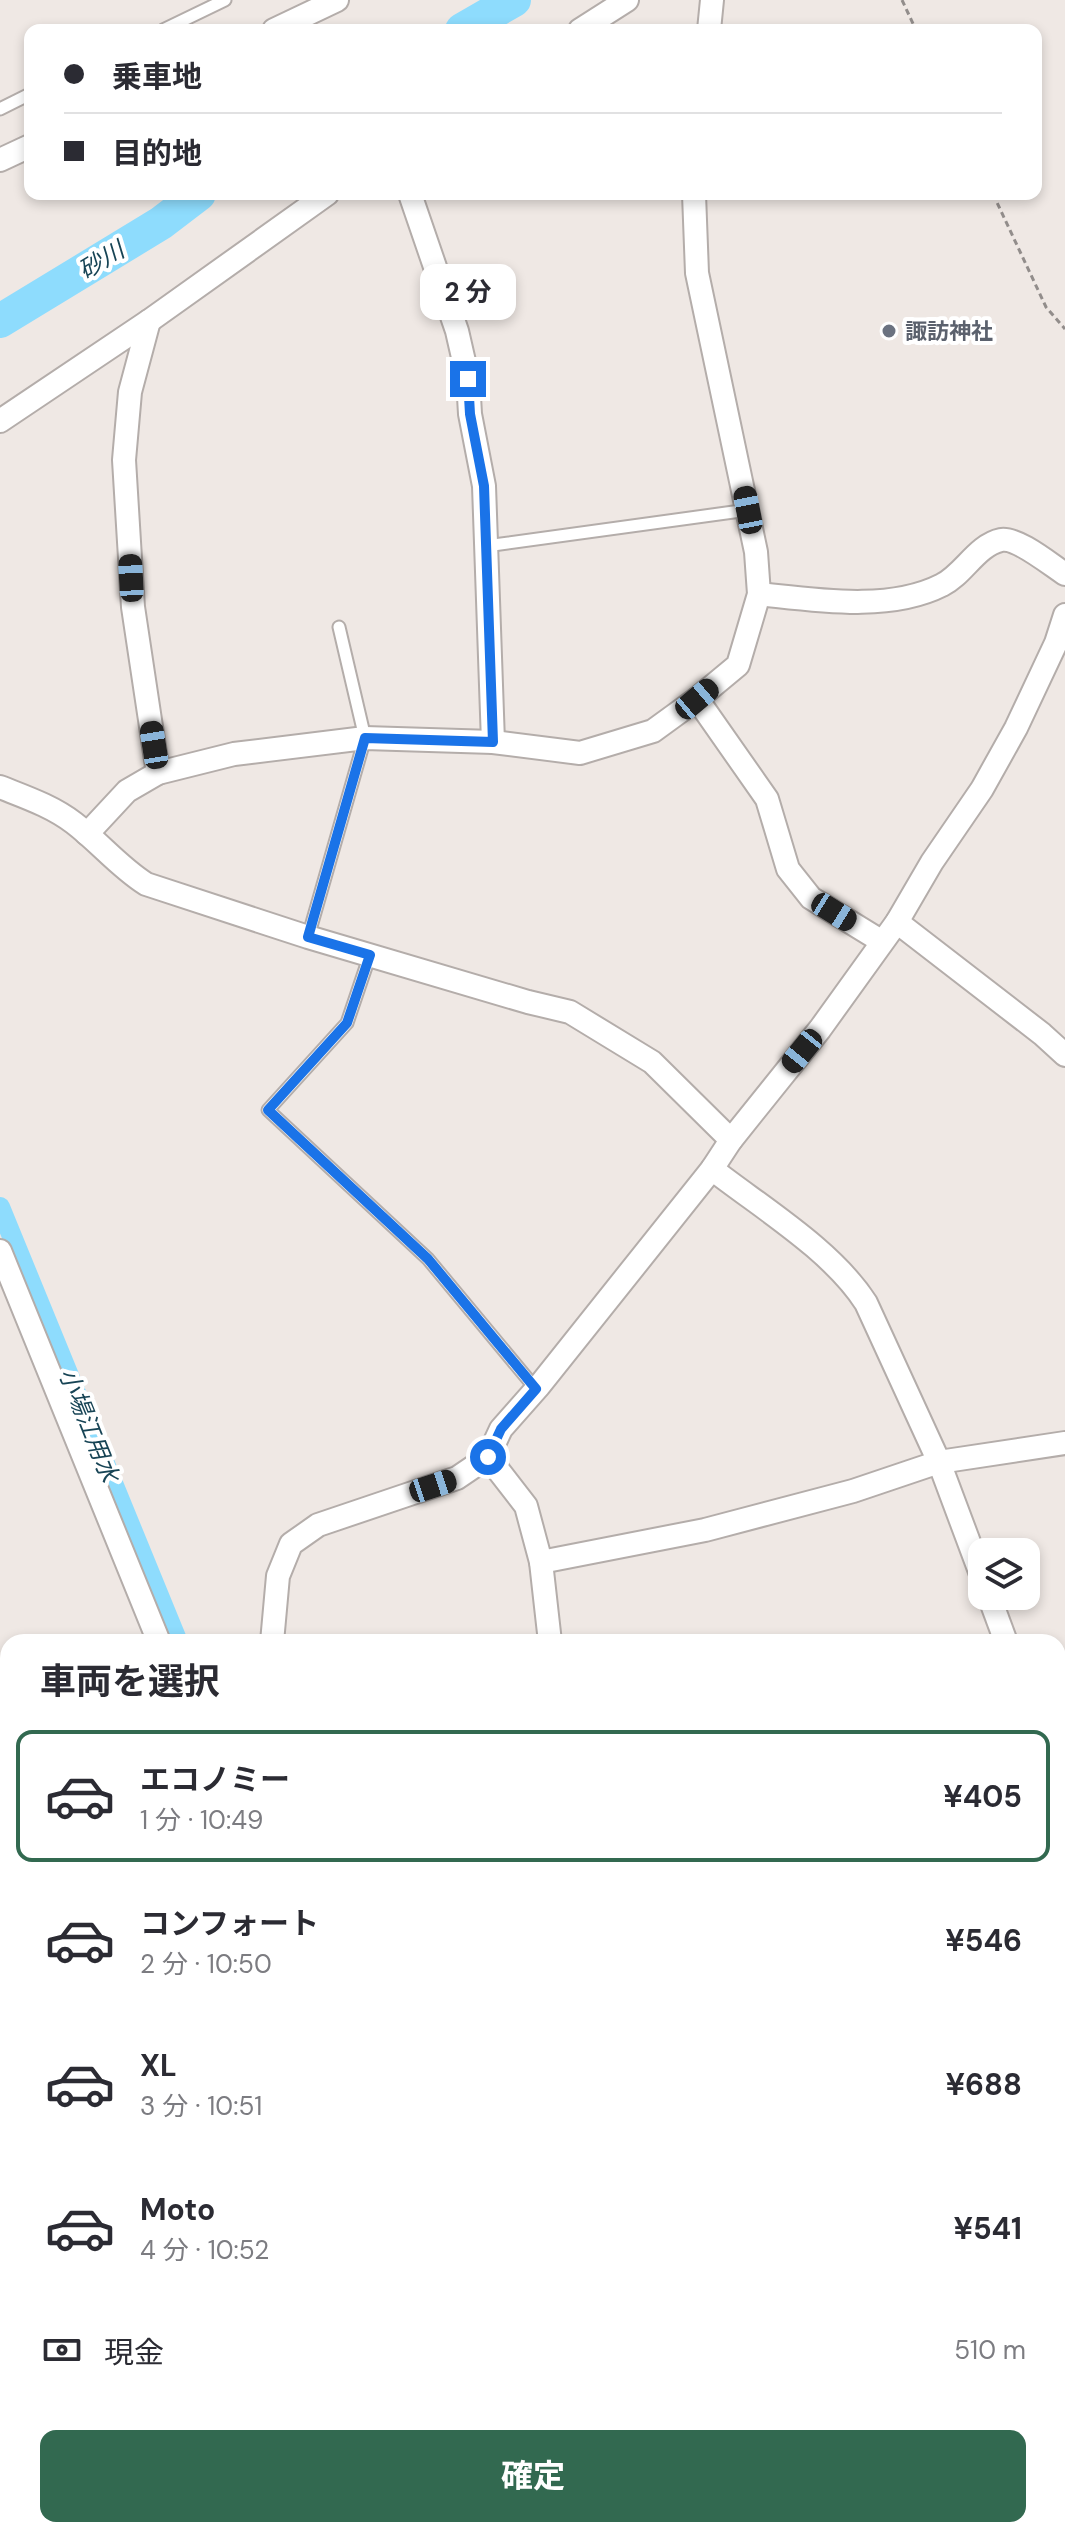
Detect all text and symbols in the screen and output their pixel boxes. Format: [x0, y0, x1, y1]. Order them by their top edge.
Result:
text: 乗車地 [112, 57, 202, 96]
text: 目的地 [112, 134, 202, 173]
water label: 砂川 [72, 233, 132, 286]
callout: 2 分 [420, 263, 516, 319]
text: 2 分 [444, 275, 492, 309]
place label: 諏訪神社 [905, 317, 993, 346]
marker: 諏訪神社 [880, 322, 898, 340]
route end [450, 361, 486, 397]
car [732, 484, 764, 536]
car [118, 553, 144, 603]
car [671, 674, 723, 724]
car [138, 719, 170, 771]
car [807, 889, 861, 935]
car [778, 1025, 826, 1077]
water label: 小場江用水 [52, 1364, 127, 1489]
route start [470, 1439, 506, 1475]
car [406, 1467, 460, 1505]
map controls [968, 1538, 1040, 1610]
button: layers [968, 1538, 1040, 1610]
text: 車両を選択 [40, 1658, 220, 1705]
icon: car [44, 1760, 116, 1832]
text: エコノミー [140, 1760, 290, 1799]
text: ¥405 [943, 1777, 1022, 1816]
text: 1 分 · 10:49 [140, 1803, 263, 1837]
icon: car [44, 1904, 116, 1976]
text: コンフォート [140, 1904, 319, 1943]
text: ¥546 [945, 1921, 1022, 1960]
text: 2 分 · 10:50 [140, 1947, 272, 1981]
text: XL [140, 2046, 177, 2085]
icon: car [44, 2048, 116, 2120]
text: ¥688 [946, 2065, 1022, 2104]
text: 3 分 · 10:51 [140, 2089, 262, 2123]
text: Moto [140, 2190, 215, 2229]
icon: car [44, 2192, 116, 2264]
text: ¥541 [953, 2209, 1022, 2248]
text: 4 分 · 10:52 [140, 2233, 269, 2267]
icon: cash [40, 2328, 84, 2372]
text: 現金 [104, 2333, 164, 2372]
text: 510 m [954, 2333, 1026, 2367]
button: 確定 [40, 2430, 1026, 2522]

